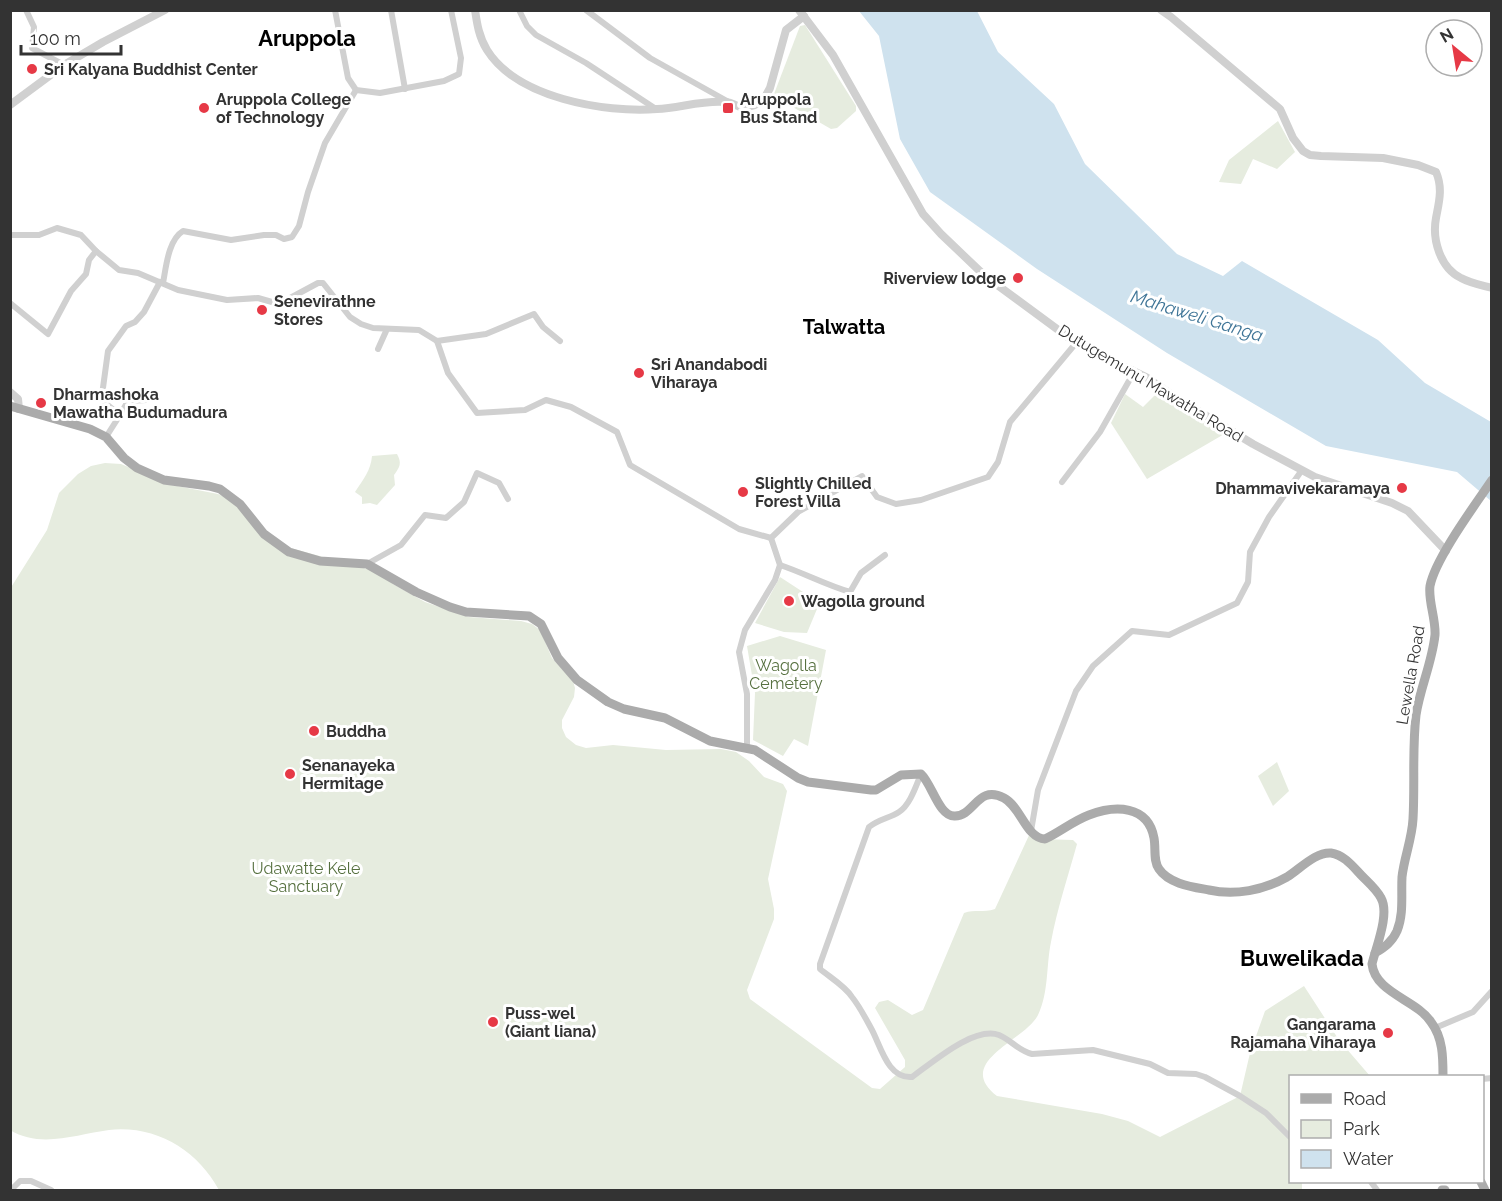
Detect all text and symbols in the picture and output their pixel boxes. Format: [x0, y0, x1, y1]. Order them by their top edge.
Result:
scale bar [21, 18, 122, 56]
north arrow [1424, 18, 1484, 78]
text: N [1437, 24, 1457, 47]
district label: Aruppola [258, 25, 356, 51]
text: 100 m [30, 28, 81, 49]
place label: Sri Kalyana Buddhist Center [44, 60, 258, 79]
marker: Sri Kalyana Buddhist Center [25, 62, 39, 76]
place label: Aruppola College of Technology [216, 90, 351, 127]
place label: Aruppola Bus Stand [740, 90, 817, 127]
marker: Aruppola College of Technology [197, 101, 211, 115]
marker: Aruppola Bus Stand [721, 101, 735, 115]
place label: Riverview lodge [883, 269, 1006, 288]
marker: Riverview lodge [1011, 271, 1025, 285]
water label: Mahaweli Ganga [1128, 285, 1266, 346]
place label: Senevirathne Stores [274, 292, 376, 329]
marker: Senevirathne Stores [255, 303, 269, 317]
district label: Talwatta [803, 315, 885, 339]
street label: Dutugemunu Mawatha Road [1055, 321, 1247, 446]
place label: Sri Anandabodi Viharaya [651, 355, 767, 392]
marker: Sri Anandabodi Viharaya [632, 366, 646, 380]
place label: Dharmashoka Mawatha Budumadura [53, 385, 227, 422]
marker: Dharmashoka Mawatha Budumadura [34, 396, 48, 410]
place label: Slightly Chilled Forest Villa [755, 474, 872, 511]
place label: Dhammavivekaramaya [1215, 479, 1390, 498]
marker: Dhammavivekaramaya [1395, 481, 1409, 495]
marker: Slightly Chilled Forest Villa [736, 485, 750, 499]
place label: Wagolla ground [801, 592, 925, 611]
marker: Wagolla ground [782, 594, 796, 608]
street label: Lewella Road [1392, 624, 1429, 726]
park label: Wagolla Cemetery [749, 656, 823, 693]
place label: Buddha [326, 722, 386, 741]
marker: Buddha [307, 724, 321, 738]
place label: Senanayeka Hermitage [302, 756, 395, 793]
marker: Senanayeka Hermitage [283, 767, 297, 781]
park label: Udawatte Kele Sanctuary [252, 859, 360, 896]
district label: Buwelikada [1240, 945, 1364, 971]
place label: Puss-wel (Giant liana) [505, 1004, 596, 1041]
marker: Puss-wel (Giant liana) [486, 1015, 500, 1029]
place label: Gangarama Rajamaha Viharaya [1230, 1015, 1376, 1052]
marker: Gangarama Rajamaha Viharaya [1381, 1026, 1395, 1040]
legend [1289, 1075, 1484, 1183]
text: Road [1343, 1088, 1386, 1109]
text: Park [1343, 1118, 1380, 1139]
text: Water [1343, 1148, 1394, 1169]

